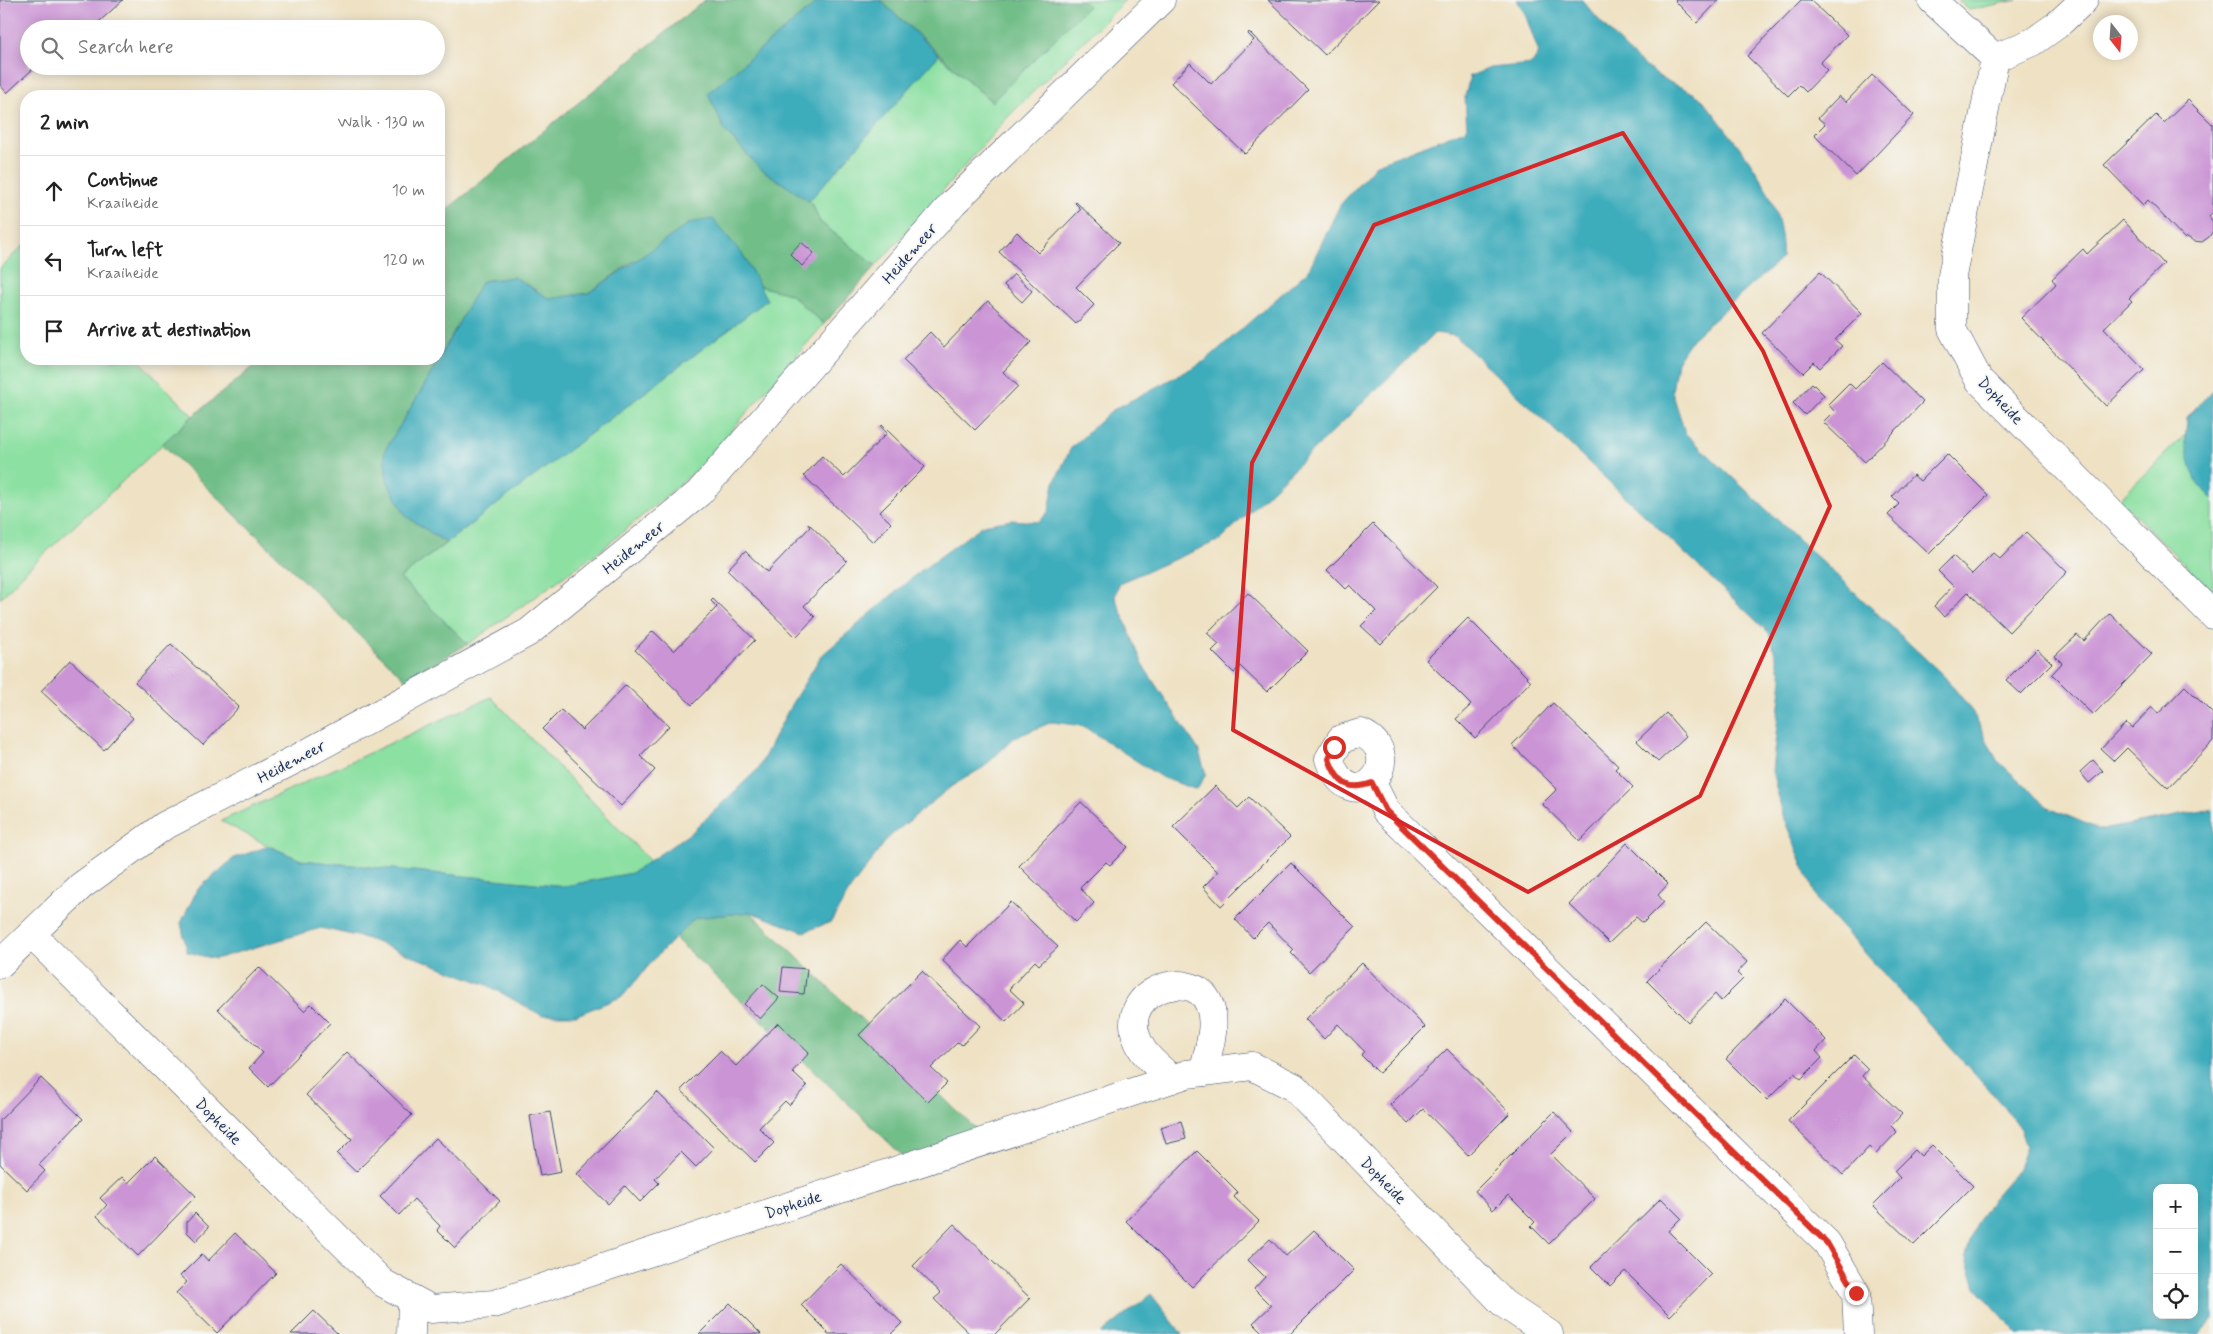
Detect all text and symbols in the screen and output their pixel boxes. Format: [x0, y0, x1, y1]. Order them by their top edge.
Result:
north arrow [2093, 15, 2138, 60]
search box [20, 20, 445, 75]
icon: search [38, 34, 66, 62]
text: Search here [78, 35, 174, 60]
text: 2 min [40, 109, 89, 137]
text: Walk · 130 m [338, 112, 425, 133]
text: Continue [87, 168, 158, 193]
icon: ahead [40, 177, 68, 205]
text: 10 m [392, 180, 425, 201]
text: Kraaiheide [87, 193, 159, 214]
street label: Heidemeer [878, 219, 943, 289]
text: Turn left [87, 238, 163, 263]
icon: left [40, 247, 68, 275]
text: 120 m [383, 250, 425, 271]
text: Kraaiheide [87, 263, 159, 284]
icon: arrive [40, 317, 68, 345]
text: Arrive at destination [87, 318, 251, 343]
street label: Dopheide [1972, 373, 2028, 430]
street label: Heidemeer [599, 516, 670, 580]
street label: Heidemeer [254, 735, 330, 789]
route start [1323, 736, 1346, 759]
street label: Dopheide [190, 1094, 246, 1150]
street label: Dopheide [1355, 1153, 1411, 1209]
map controls [2153, 1184, 2198, 1319]
button: + [2153, 1184, 2198, 1229]
street label: Dopheide [762, 1186, 825, 1224]
button: − [2153, 1229, 2198, 1274]
button: locate [2153, 1274, 2198, 1319]
route end [1845, 1282, 1868, 1305]

